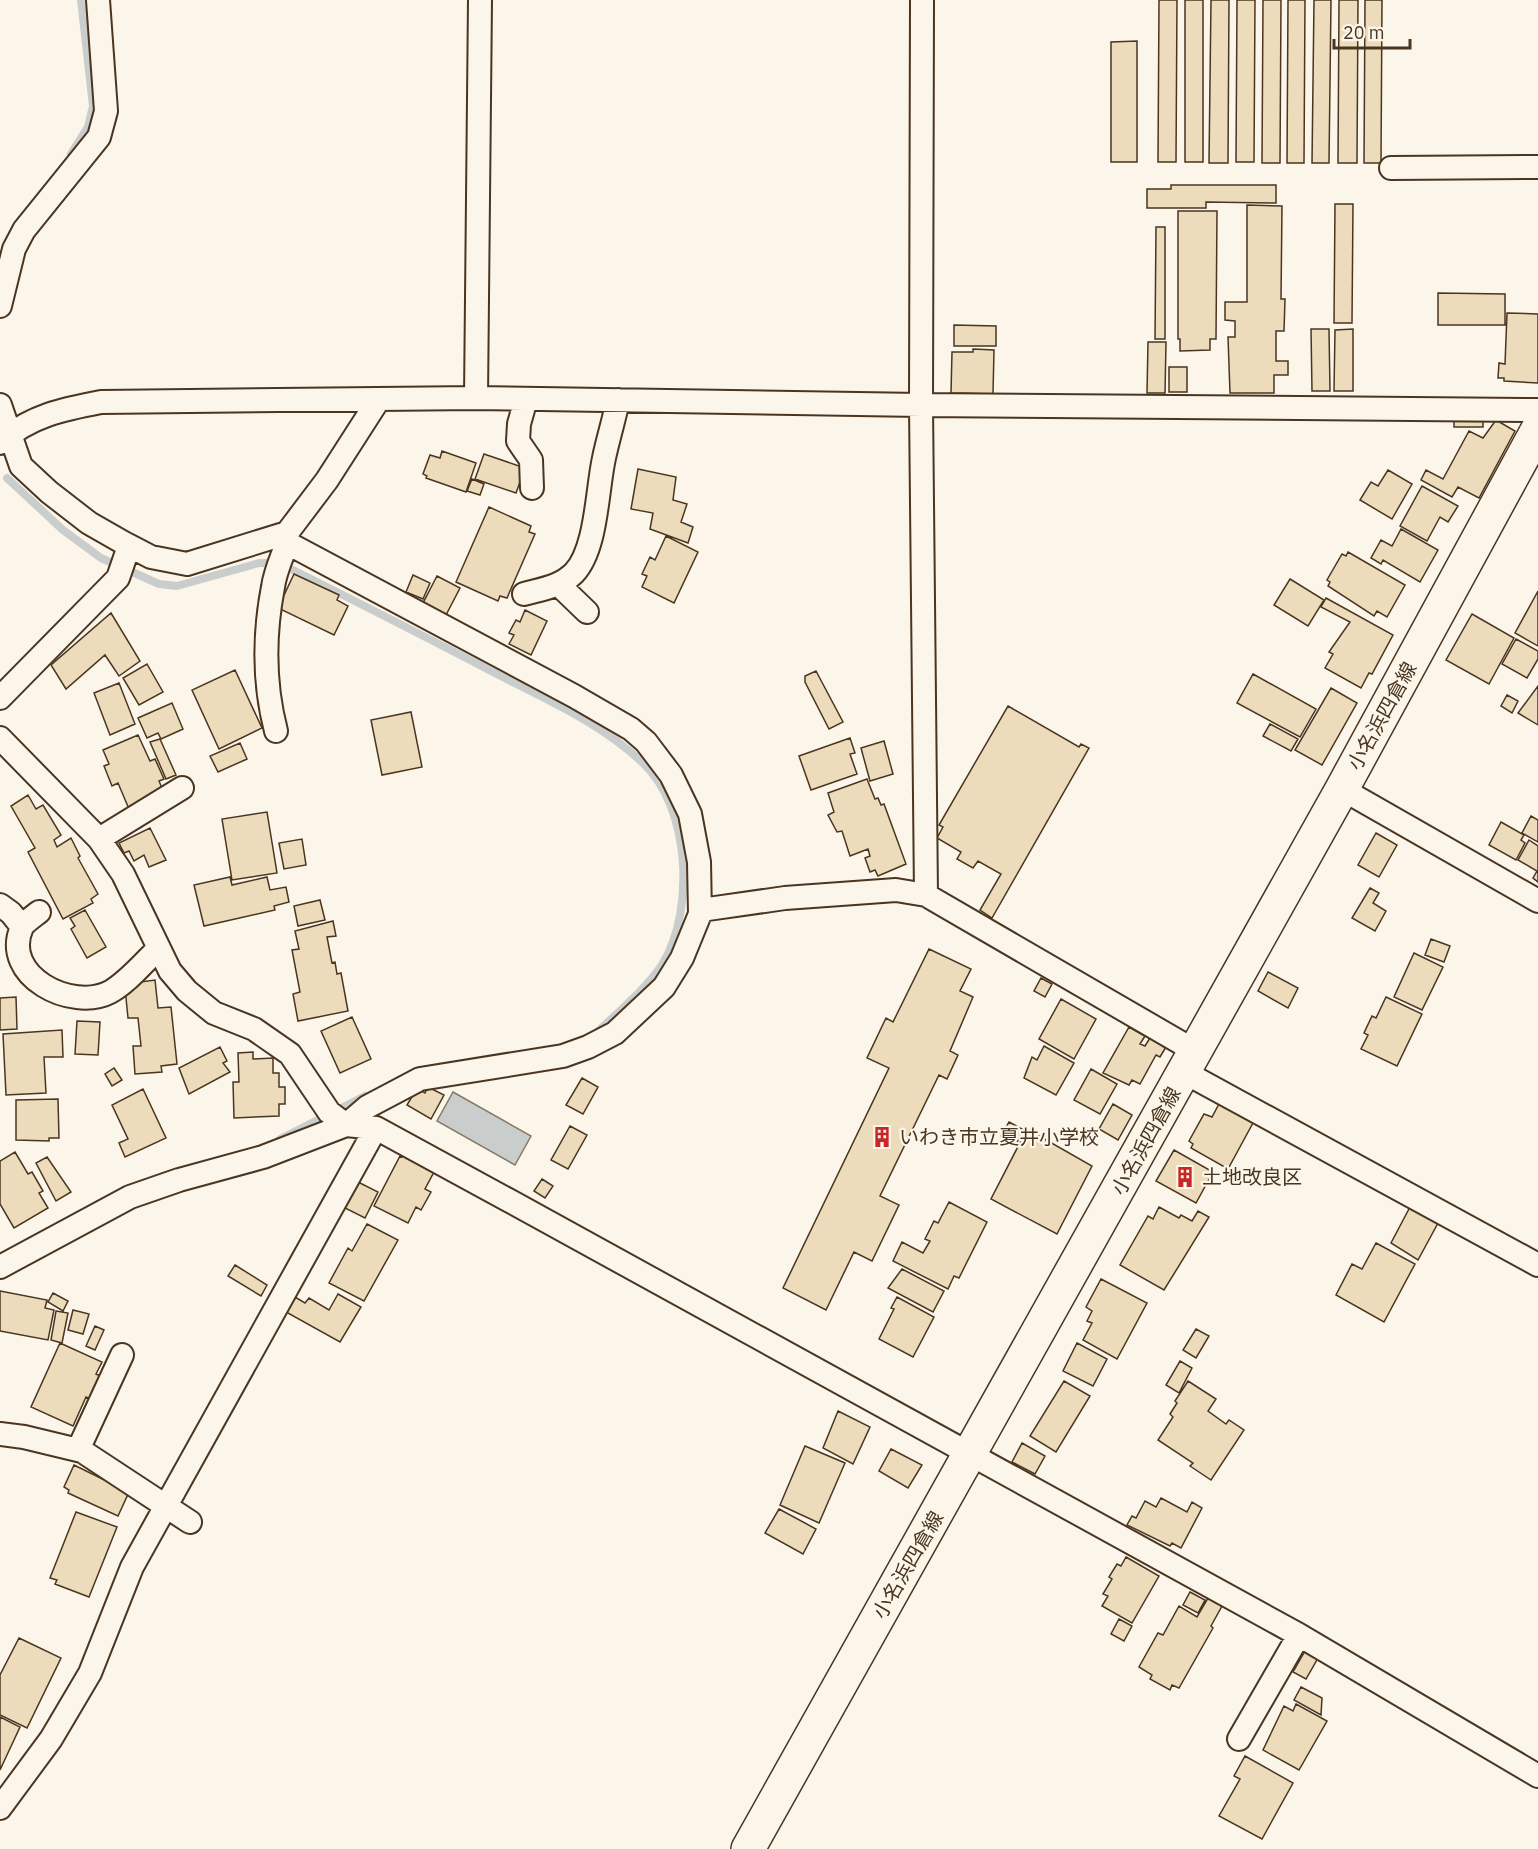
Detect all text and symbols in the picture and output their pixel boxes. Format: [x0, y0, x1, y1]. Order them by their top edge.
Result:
scale bar [1334, 12, 1410, 50]
text: 20 m [1343, 21, 1385, 44]
street label: 小名浜四倉線 [1341, 657, 1422, 775]
street label: 小名浜四倉線 [1105, 1082, 1186, 1200]
place label: いわき市立夏井小学校 [899, 1123, 1099, 1150]
building icon: いわき市立夏井小学校 [870, 1125, 894, 1149]
place label: 土地改良区 [1202, 1163, 1302, 1190]
building icon: 土地改良区 [1173, 1165, 1197, 1189]
street label: 小名浜四倉線 [866, 1506, 949, 1623]

